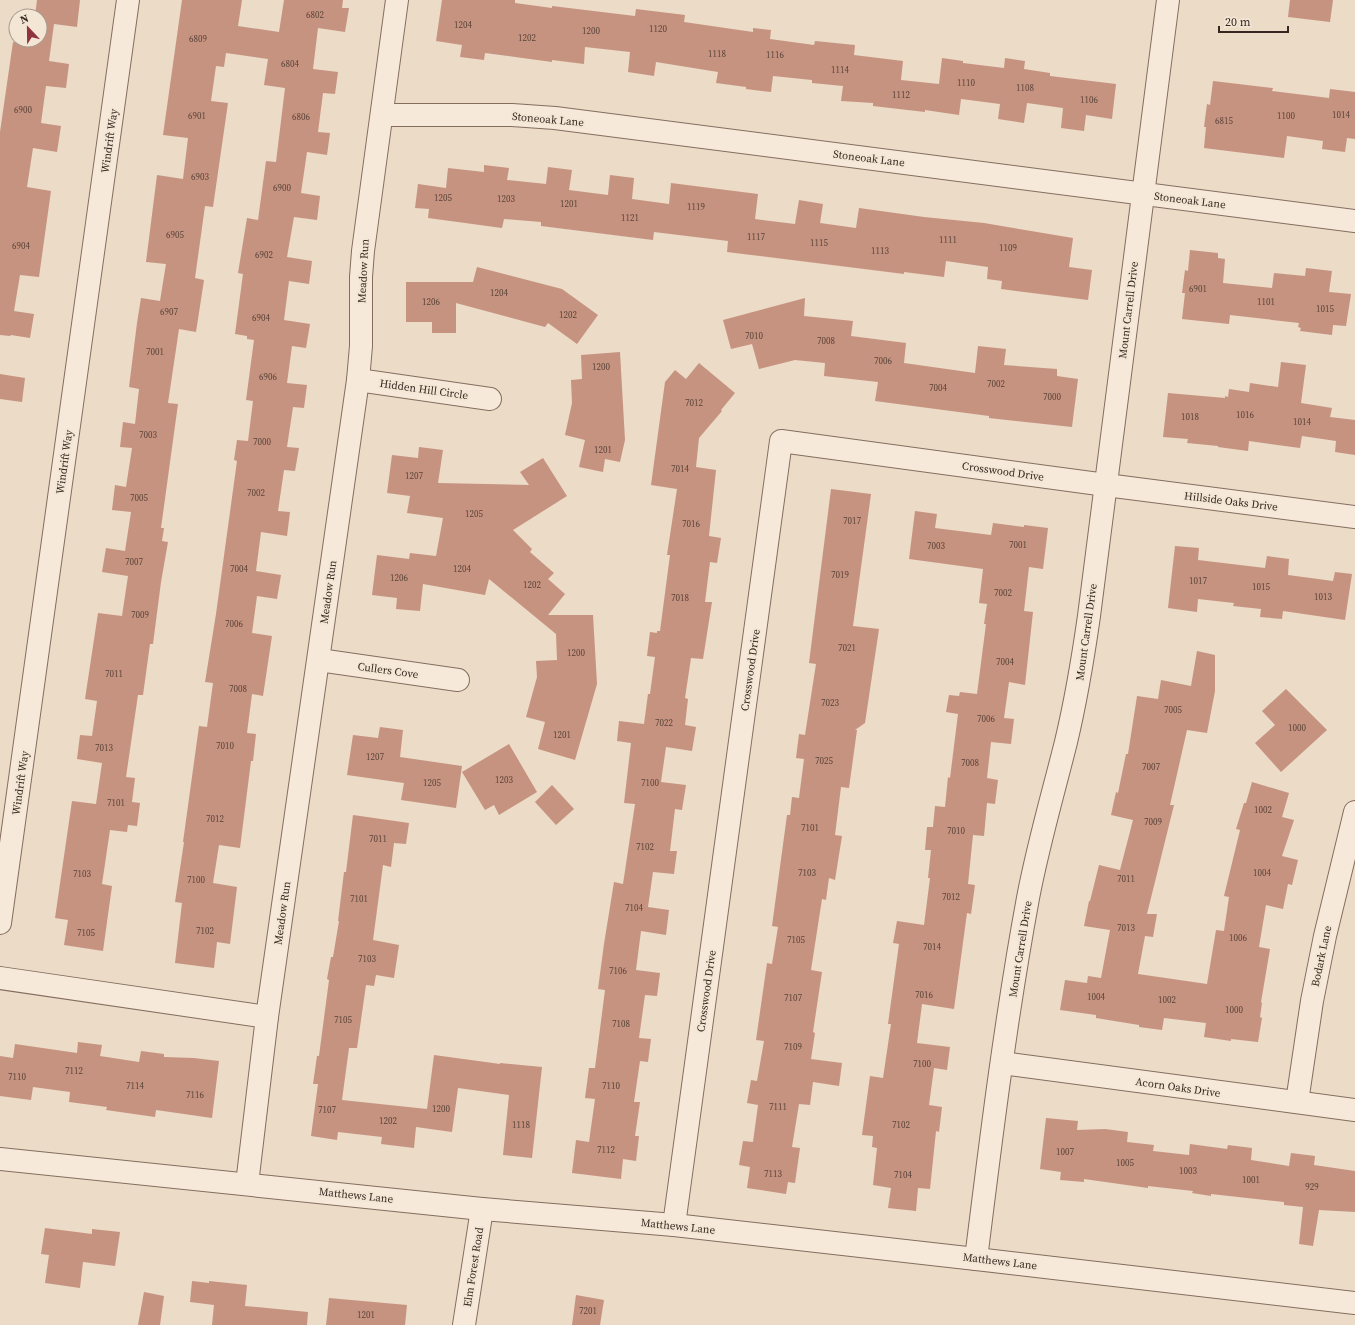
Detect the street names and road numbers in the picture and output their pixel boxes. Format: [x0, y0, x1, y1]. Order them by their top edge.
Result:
street label: Windrift Way [98, 108, 121, 174]
street label: Stoneoak Lane [511, 109, 585, 130]
street label: Stoneoak Lane [832, 147, 906, 170]
street label: Stoneoak Lane [1153, 189, 1227, 212]
street label: Meadow Run [354, 238, 373, 303]
street label: Mount Carrell Drive [1115, 260, 1142, 359]
street label: Hidden Hill Circle [379, 376, 470, 403]
street label: Windrift Way [53, 429, 76, 495]
street label: Crosswood Drive [961, 458, 1045, 485]
street label: Hillside Oaks Drive [1183, 488, 1279, 515]
street label: Meadow Run [317, 559, 340, 625]
street label: Mount Carrell Drive [1072, 582, 1101, 681]
street label: Crosswood Drive [737, 628, 764, 712]
street label: Cullers Cove [357, 659, 420, 682]
street label: Windrift Way [9, 750, 32, 816]
street label: Meadow Run [271, 880, 294, 946]
street label: Mount Carrell Drive [1005, 899, 1036, 998]
street label: Bodark Lane [1308, 924, 1335, 988]
street label: Crosswood Drive [693, 949, 720, 1033]
street label: Acorn Oaks Drive [1135, 1074, 1222, 1101]
street label: Matthews Lane [318, 1184, 394, 1207]
street label: Matthews Lane [640, 1215, 716, 1238]
street label: Elm Forest Road [460, 1225, 487, 1308]
street label: Matthews Lane [962, 1250, 1038, 1274]

